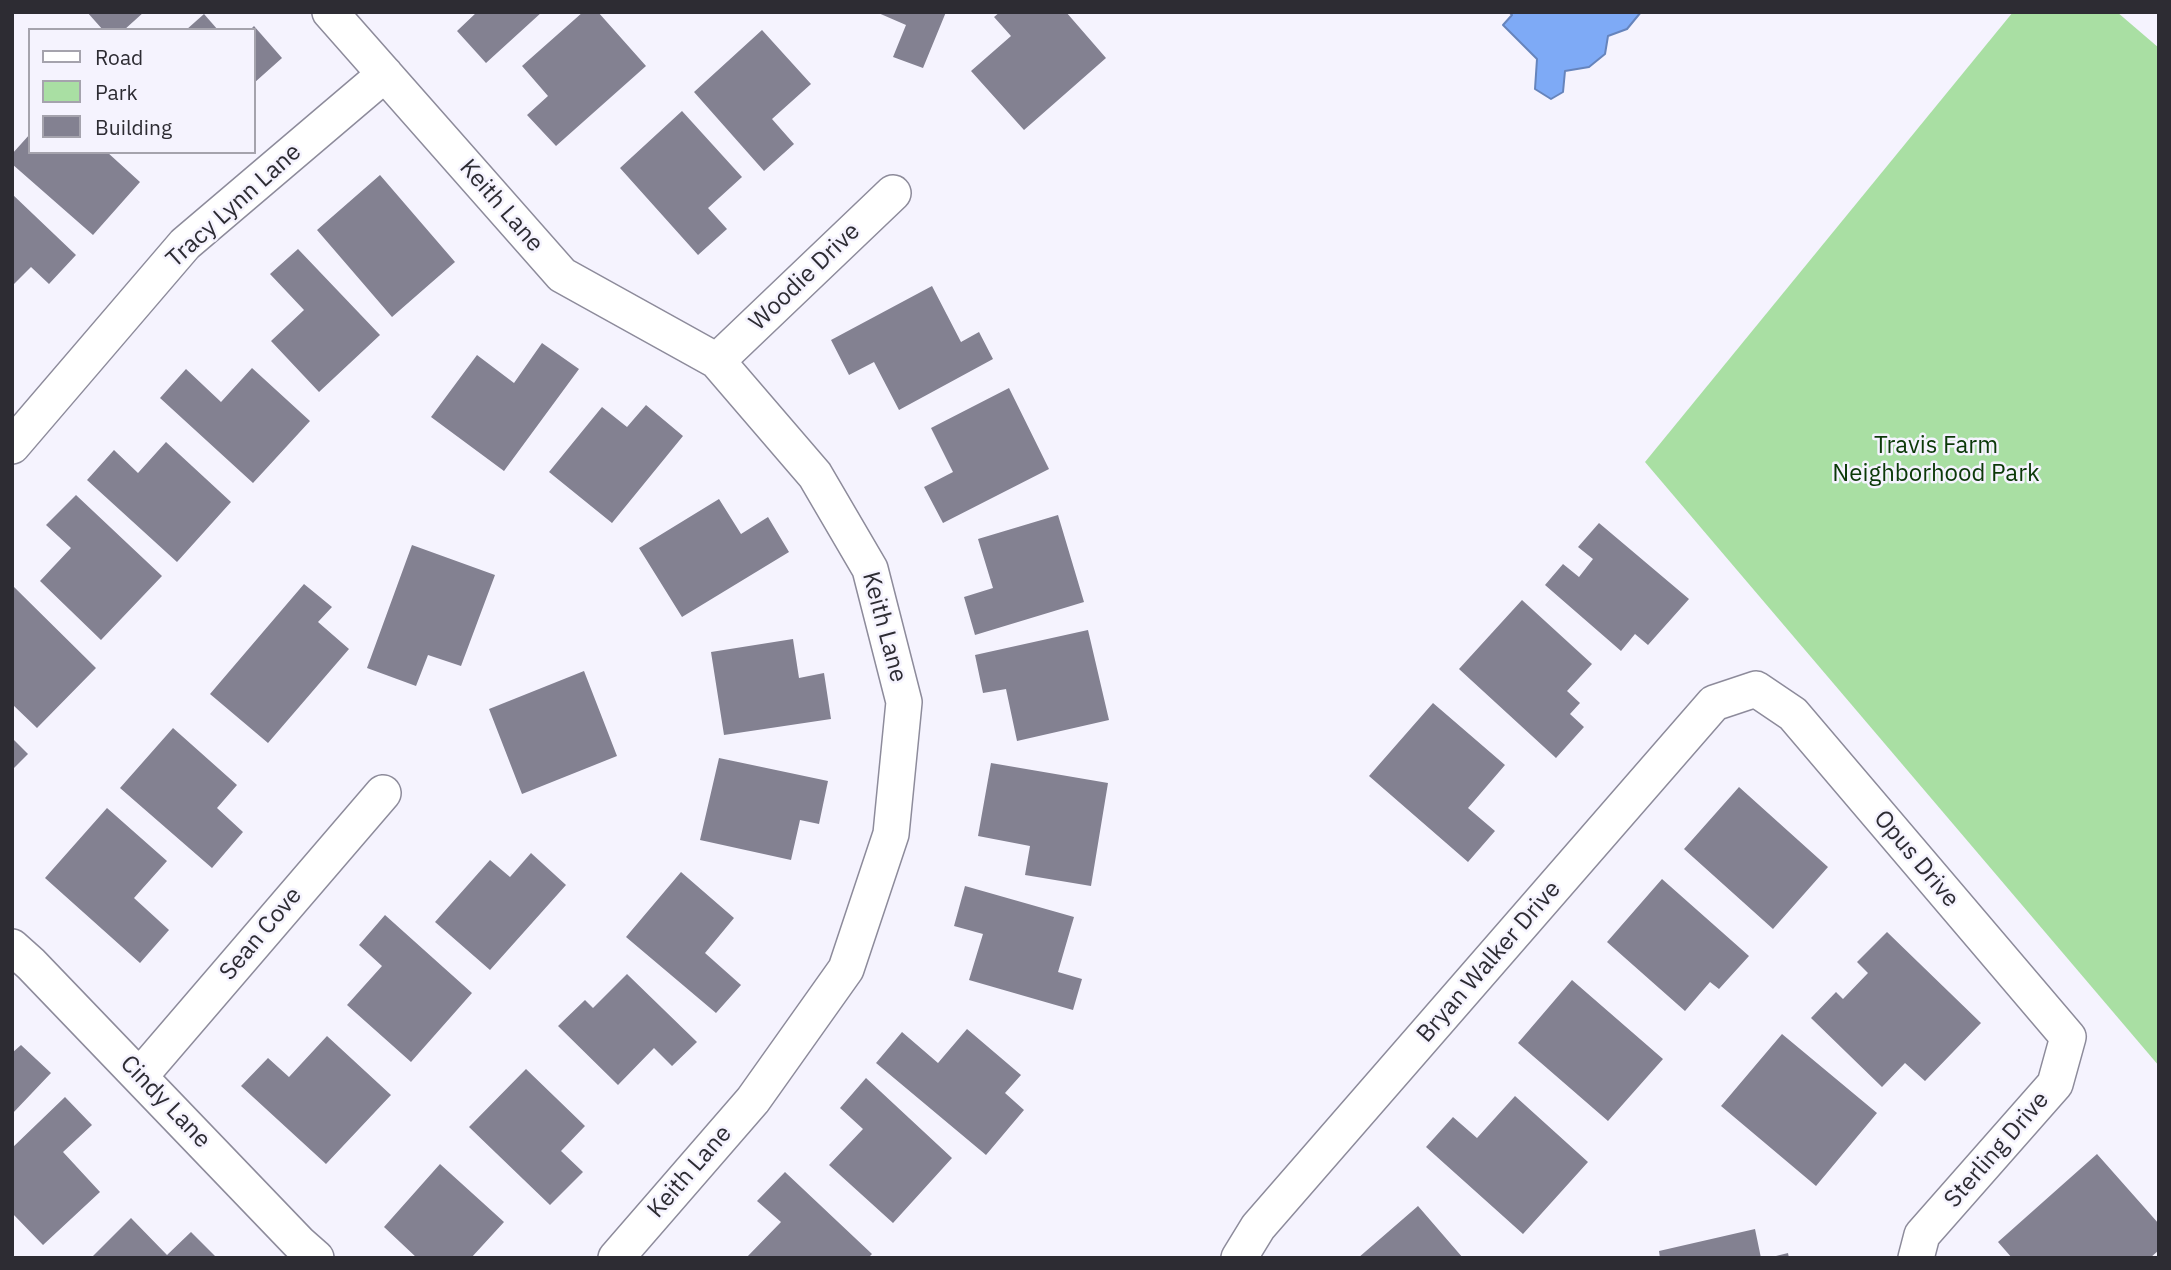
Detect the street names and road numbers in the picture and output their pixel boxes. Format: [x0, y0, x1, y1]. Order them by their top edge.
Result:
street label: Tracy Lynn Lane [161, 138, 307, 274]
street label: Keith Lane [453, 154, 549, 258]
street label: Woodie Drive [744, 217, 866, 337]
street label: Keith Lane [855, 569, 913, 685]
street label: Opus Drive [1867, 805, 1965, 913]
street label: Bryan Walker Drive [1411, 875, 1567, 1049]
street label: Sean Cove [214, 882, 308, 986]
street label: Cindy Lane [114, 1050, 216, 1154]
street label: Sterling Drive [1939, 1086, 2055, 1214]
street label: Keith Lane [642, 1120, 738, 1224]

